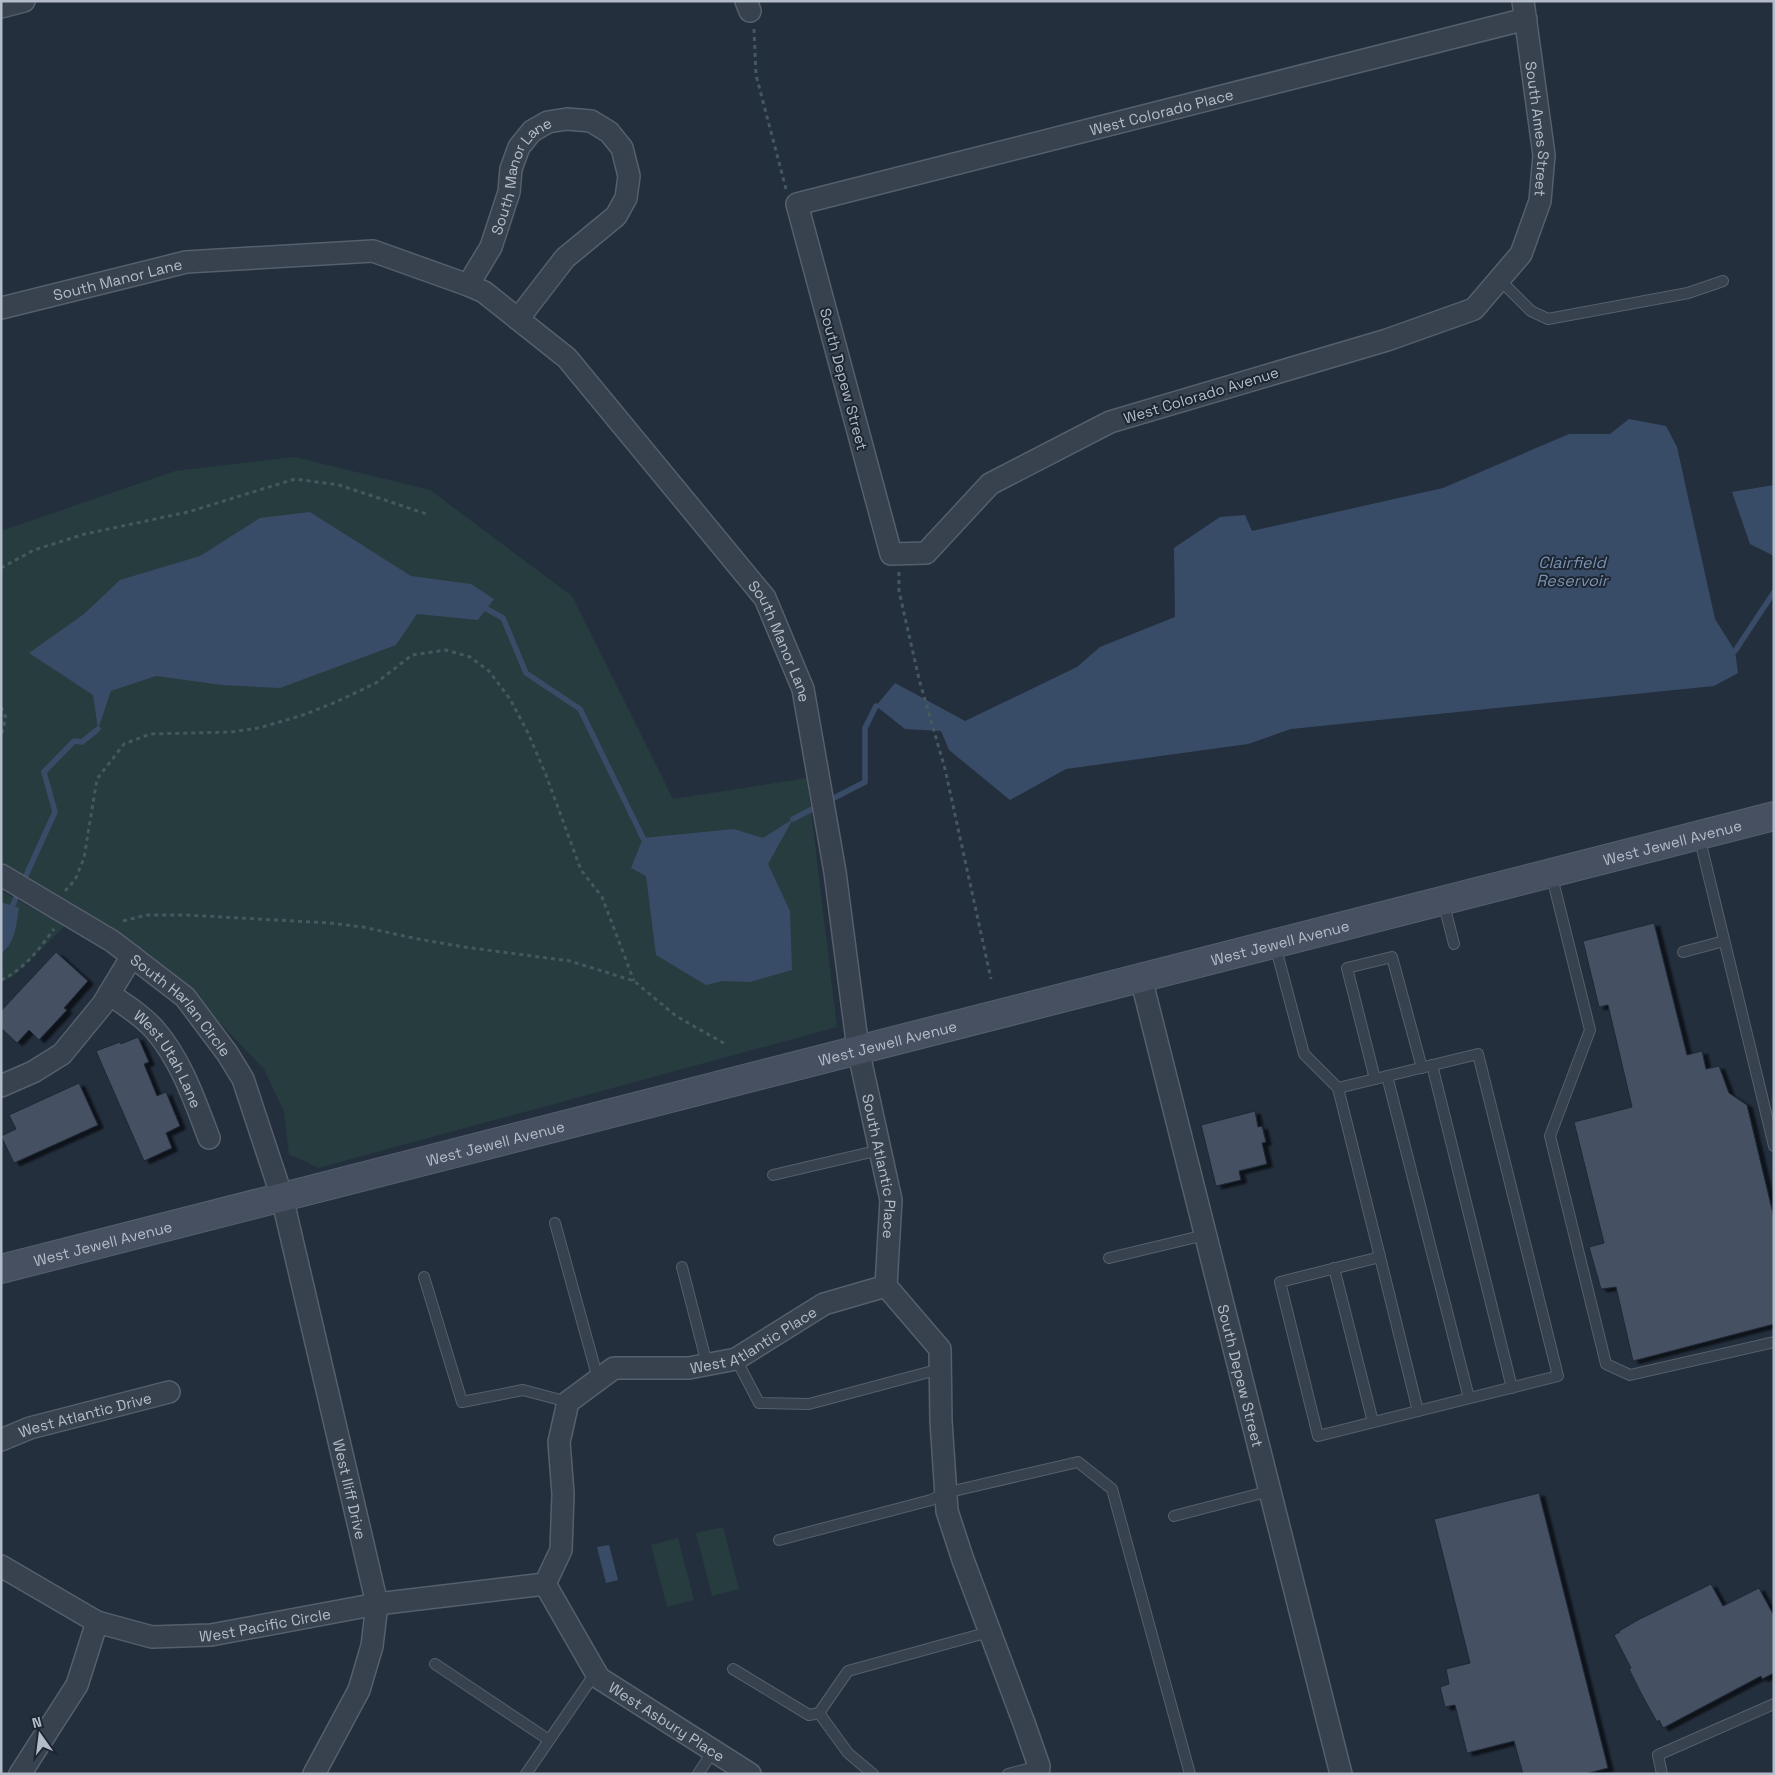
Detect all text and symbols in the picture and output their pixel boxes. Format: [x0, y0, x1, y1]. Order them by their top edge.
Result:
street label: South Ames Street [1522, 60, 1554, 198]
street label: West Colorado Place [1087, 84, 1235, 139]
street label: South Manor Lane [486, 113, 555, 237]
street label: South Manor Lane [51, 254, 184, 304]
street label: South Depew Street [816, 306, 872, 452]
street label: West Colorado Avenue [1121, 362, 1281, 428]
water label: Clairfield Reservoir [1536, 552, 1610, 591]
street label: South Manor Lane [745, 576, 815, 704]
street label: West Jewell Avenue [1601, 815, 1744, 869]
street label: West Jewell Avenue [1209, 915, 1351, 969]
street label: South Harlan Circle [127, 949, 236, 1060]
street label: West Utah Lane [130, 1005, 206, 1111]
street label: West Jewell Avenue [816, 1016, 959, 1069]
street label: South Atlantic Place [859, 1092, 901, 1239]
street label: West Jewell Avenue [424, 1116, 567, 1170]
street label: West Jewell Avenue [31, 1216, 174, 1270]
street label: West Atlantic Place [688, 1302, 820, 1377]
street label: South Depew Street [1214, 1302, 1268, 1449]
street label: West Atlantic Drive [15, 1387, 154, 1441]
street label: West Iliff Drive [329, 1437, 371, 1541]
street label: West Pacific Circle [199, 1603, 332, 1645]
street label: West Asbury Place [605, 1677, 729, 1765]
north arrow [15, 1710, 65, 1760]
text: N [30, 1713, 44, 1732]

